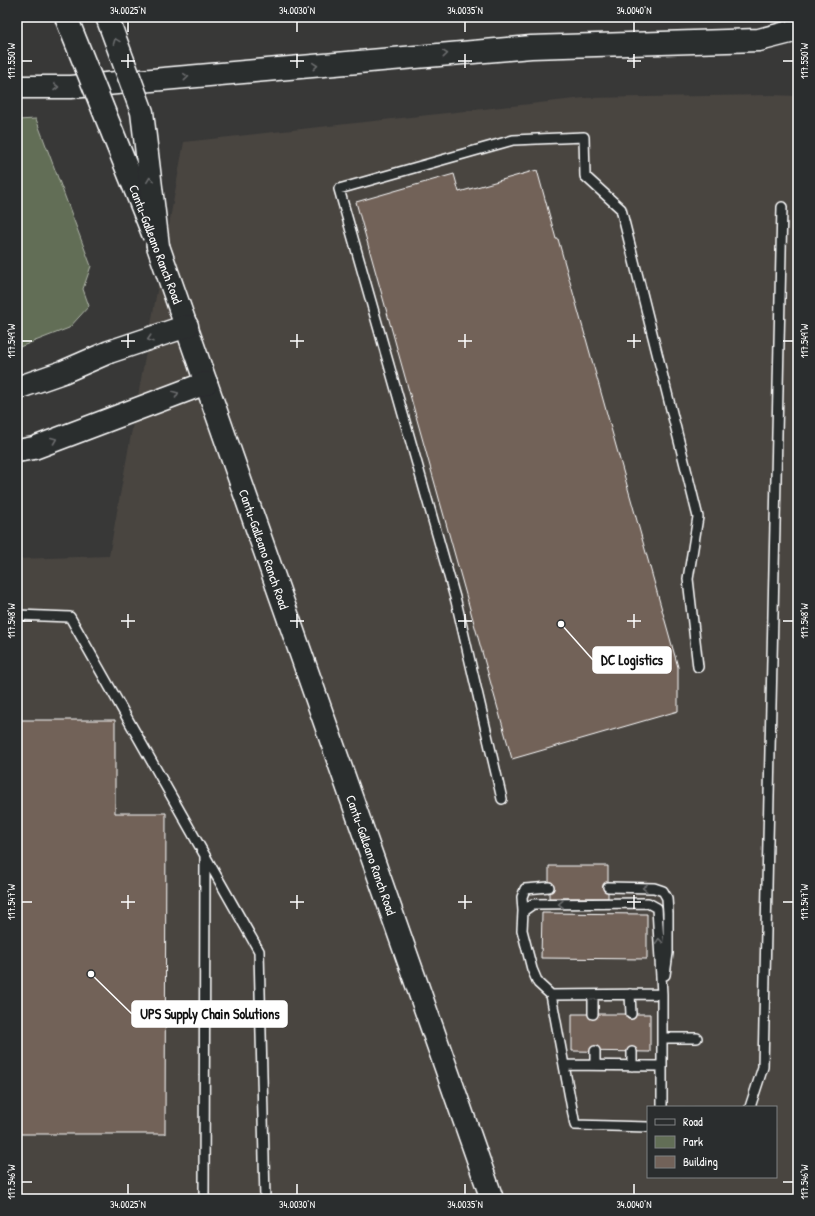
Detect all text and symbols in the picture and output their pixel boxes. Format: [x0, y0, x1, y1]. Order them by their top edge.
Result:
text: 34.0025°N [110, 4, 146, 17]
text: 34.0030°N [279, 4, 315, 17]
text: 34.0035°N [447, 4, 483, 17]
text: 34.0040°N [616, 4, 652, 17]
one-way arrow [112, 38, 120, 45]
text: 117.550°W [5, 42, 18, 79]
text: 117.550°W [798, 42, 811, 79]
one-way arrow [441, 50, 448, 59]
one-way arrow [312, 61, 318, 70]
one-way arrow [183, 73, 189, 82]
one-way arrow [53, 83, 59, 91]
one-way arrow [146, 177, 155, 183]
street label: Cantu-Galleano Ranch Road [125, 182, 187, 306]
text: 117.549°W [5, 323, 18, 358]
text: 117.549°W [798, 323, 811, 358]
one-way arrow [146, 334, 153, 342]
one-way arrow [172, 390, 179, 398]
one-way arrow [51, 436, 58, 444]
street label: Cantu-Galleano Ranch Road [235, 487, 294, 612]
text: 117.548°W [5, 603, 18, 639]
text: 117.548°W [798, 603, 811, 639]
callout: DC Logistics [593, 647, 671, 673]
text: DC Logistics [601, 650, 664, 671]
street label: Cantu-Galleano Ranch Road [342, 792, 401, 917]
text: 117.547°W [5, 883, 18, 920]
text: 117.547°W [798, 883, 811, 920]
one-way arrow [642, 884, 648, 892]
one-way arrow [558, 899, 564, 908]
one-way arrow [655, 938, 664, 944]
callout: UPS Supply Chain Solutions [132, 1001, 287, 1027]
text: UPS Supply Chain Solutions [140, 1004, 280, 1025]
legend [647, 1106, 777, 1178]
text: Road [683, 1113, 703, 1130]
text: Park [683, 1133, 703, 1150]
text: Building [683, 1153, 718, 1170]
text: 117.546°W [5, 1164, 18, 1199]
text: 117.546°W [798, 1164, 811, 1199]
text: 34.0025°N [110, 1198, 146, 1211]
text: 34.0030°N [279, 1198, 315, 1211]
text: 34.0035°N [447, 1198, 483, 1211]
text: 34.0040°N [616, 1198, 652, 1211]

